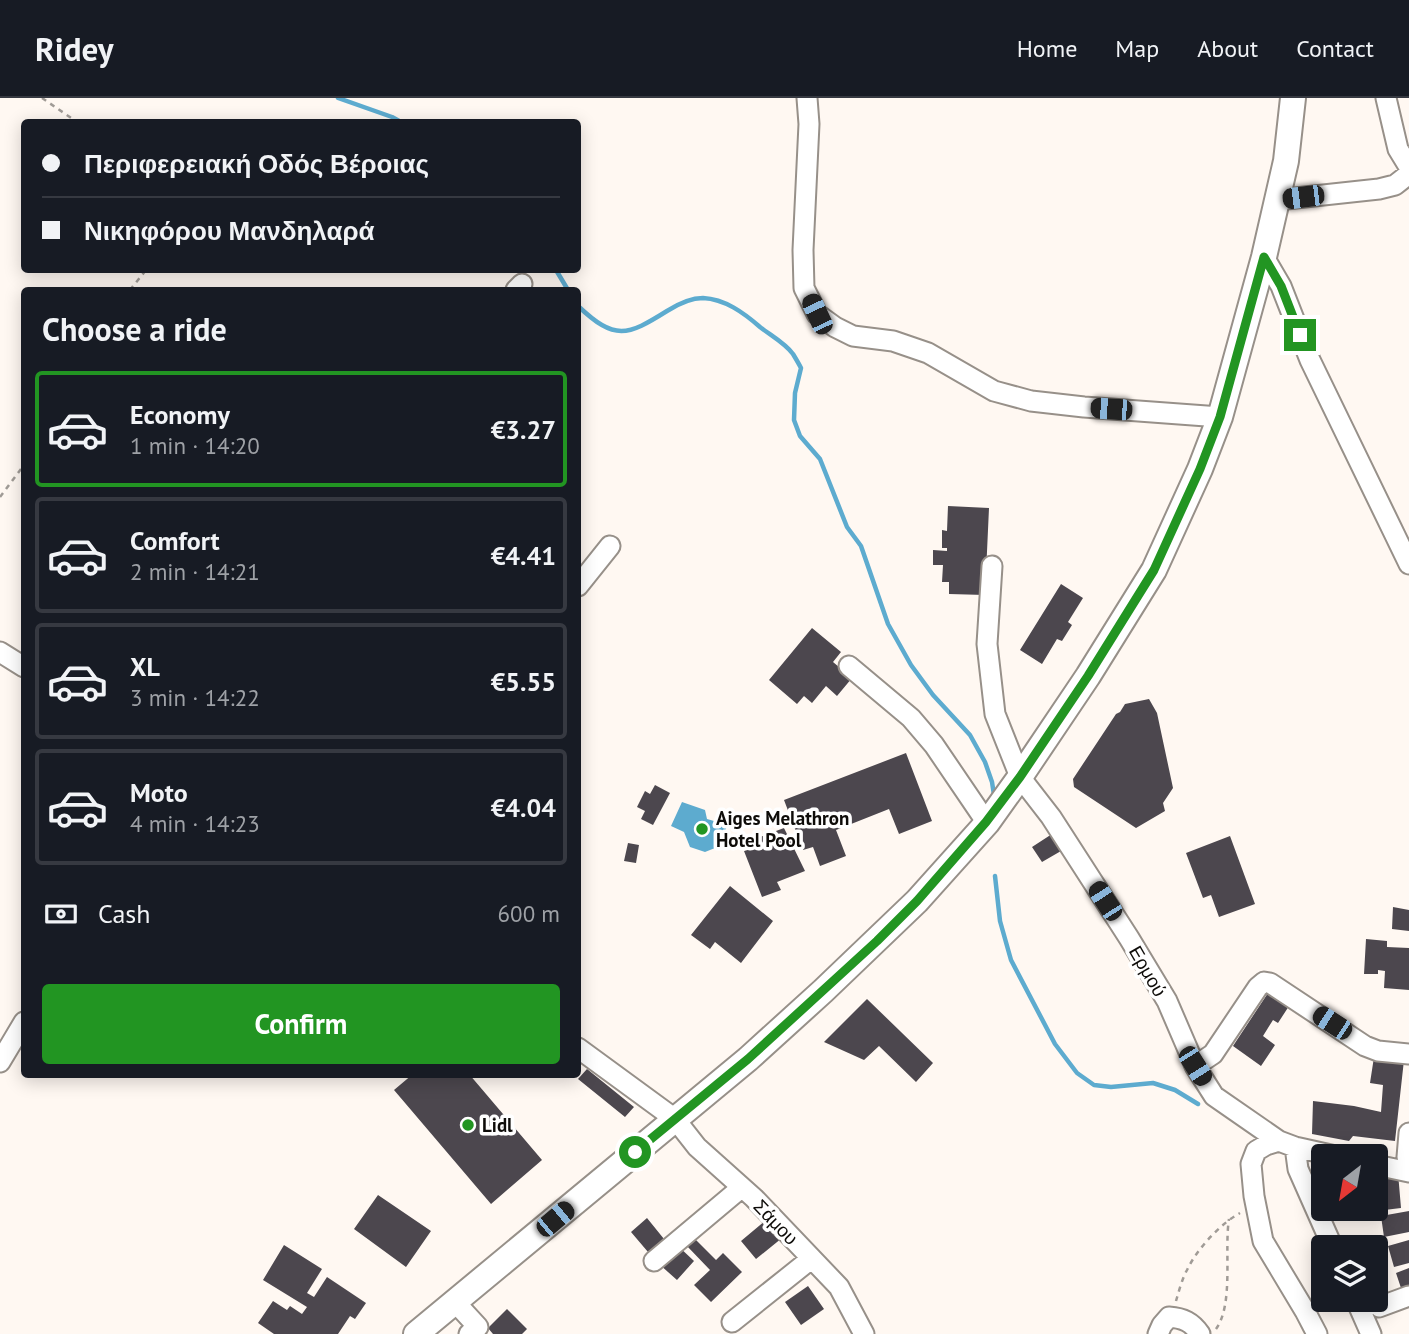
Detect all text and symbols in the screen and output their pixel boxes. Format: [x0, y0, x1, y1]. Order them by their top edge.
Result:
text: Ridey [35, 27, 114, 70]
text: Home [1017, 33, 1077, 64]
text: Map [1115, 33, 1159, 64]
text: About [1197, 33, 1258, 64]
text: Contact [1296, 33, 1374, 64]
text: Περιφερειακή Οδός Βέροιας [84, 147, 429, 180]
car [1281, 184, 1326, 210]
text: Νικηφόρου Μανδηλαρά [84, 214, 374, 247]
car [799, 291, 836, 337]
text: Choose a ride [42, 308, 227, 350]
route end [1284, 319, 1316, 351]
car [1090, 397, 1133, 421]
icon: car [46, 398, 109, 461]
text: Economy [130, 398, 230, 431]
text: €3.27 [491, 413, 556, 446]
text: 1 min · 14:20 [130, 431, 260, 460]
icon: car [46, 524, 109, 587]
text: Comfort [130, 524, 220, 557]
text: €4.41 [491, 539, 556, 572]
text: 2 min · 14:21 [130, 557, 260, 586]
icon: car [46, 650, 109, 713]
text: XL [130, 650, 160, 683]
text: €5.55 [491, 665, 556, 698]
text: 3 min · 14:22 [130, 683, 260, 712]
icon: car [46, 776, 109, 839]
text: Moto [130, 776, 188, 809]
text: €4.04 [491, 791, 556, 824]
place label: Aiges Melathron Hotel Pool [716, 806, 849, 852]
text: 4 min · 14:23 [130, 809, 260, 838]
marker: Aiges Melathron Hotel Pool [694, 821, 710, 837]
car [1085, 878, 1126, 924]
icon: cash [42, 895, 80, 933]
text: Cash [98, 897, 150, 930]
text: 600 m [498, 899, 560, 928]
street label: Ερμού [1124, 941, 1172, 1001]
button: Confirm [42, 984, 560, 1064]
car [1309, 1003, 1356, 1043]
car [1175, 1043, 1216, 1089]
place label: Lidl [482, 1113, 513, 1137]
marker: Lidl [460, 1117, 476, 1133]
route start [619, 1136, 651, 1168]
north arrow [1311, 1144, 1388, 1222]
map controls [1311, 1144, 1388, 1312]
street label: Σάμου [749, 1194, 803, 1250]
car [533, 1197, 578, 1241]
button: layers [1311, 1235, 1388, 1312]

